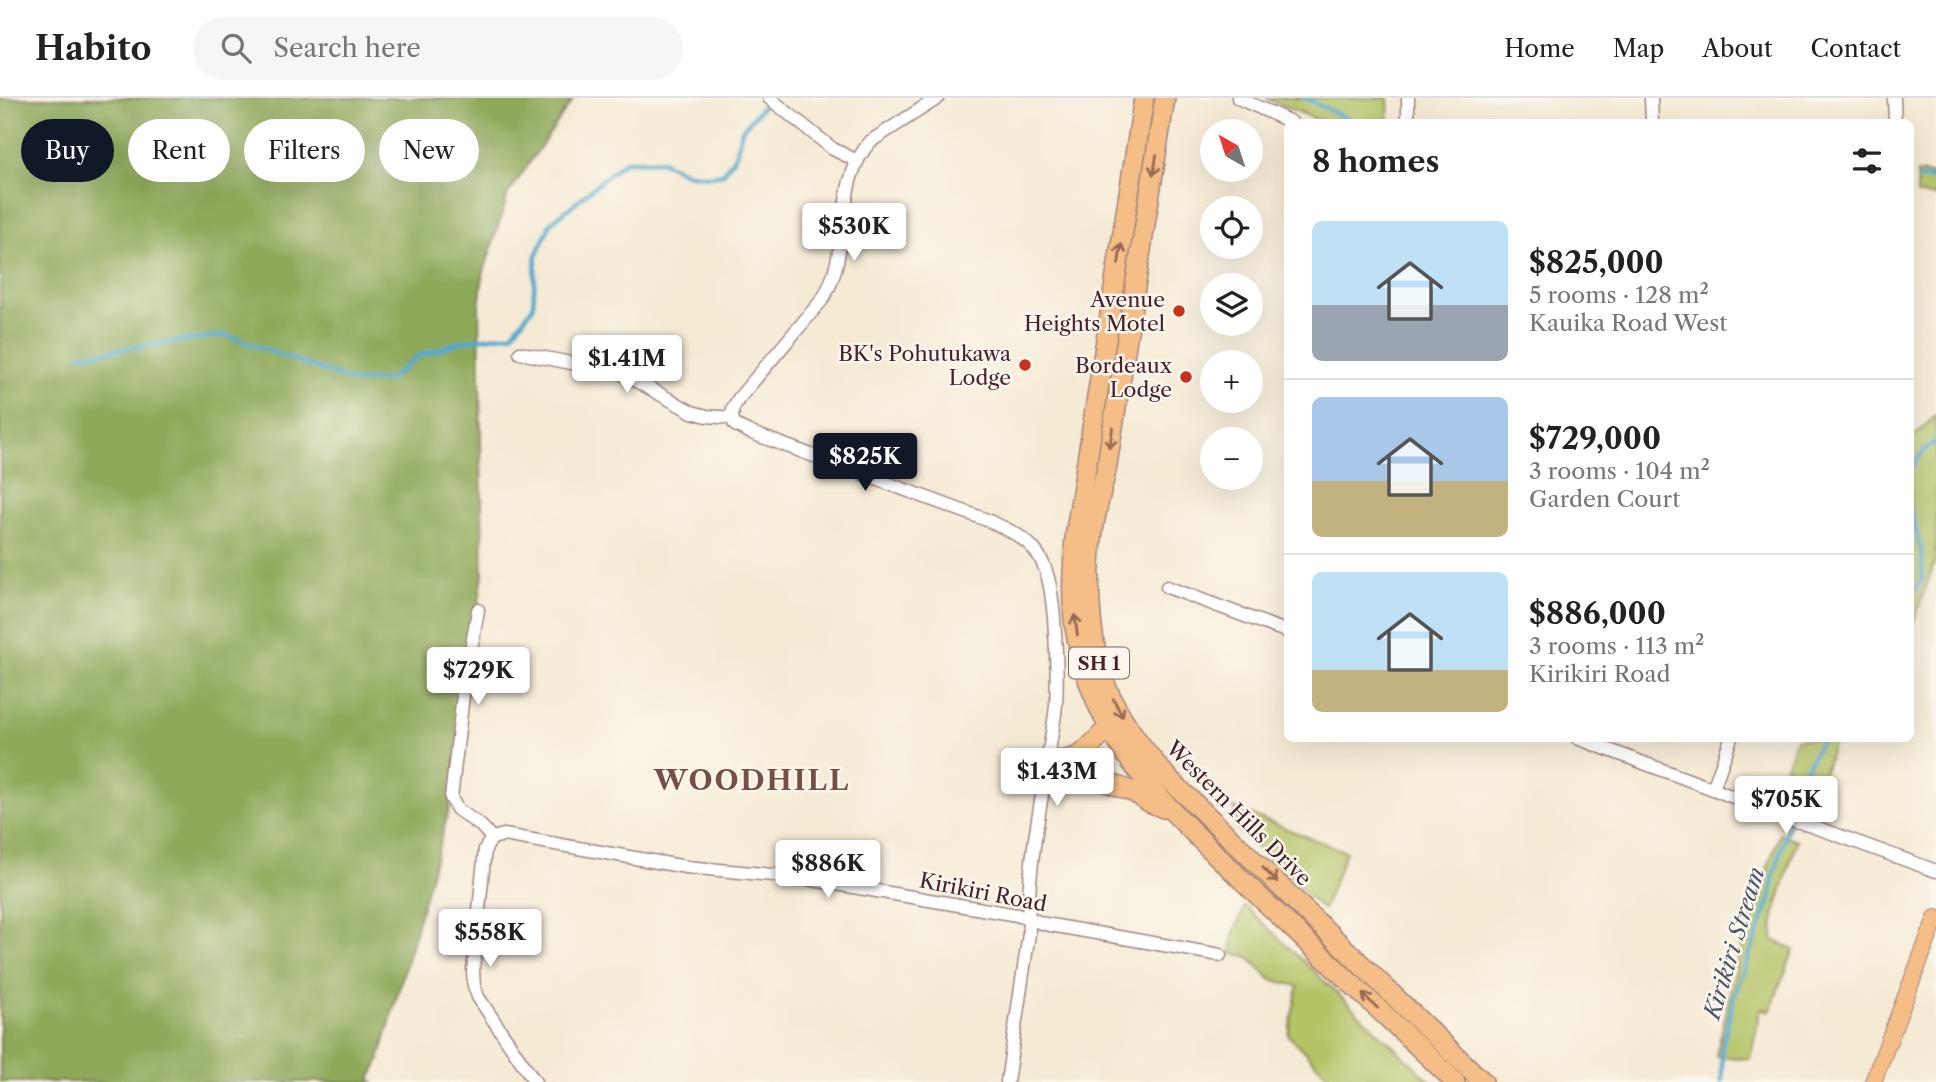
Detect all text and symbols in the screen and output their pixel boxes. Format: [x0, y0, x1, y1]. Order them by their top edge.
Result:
search box [193, 17, 683, 80]
text: Habito [35, 28, 151, 69]
icon: search [217, 29, 255, 67]
text: Search here [273, 32, 421, 64]
text: Home [1504, 34, 1575, 63]
text: Map [1613, 34, 1664, 63]
text: About [1702, 34, 1773, 63]
text: Contact [1811, 34, 1901, 63]
chip: Buy [21, 119, 114, 182]
chip: Rent [128, 119, 230, 182]
chip: Filters [244, 119, 365, 182]
chip: New [379, 119, 479, 182]
north arrow [1200, 119, 1264, 182]
map controls [1200, 119, 1263, 490]
icon: filters [1848, 142, 1886, 180]
text: 8 homes [1312, 143, 1439, 180]
one-way arrow [1148, 154, 1161, 176]
button: locate [1200, 196, 1263, 259]
pin: $530K [805, 204, 903, 263]
text: $530K [818, 212, 890, 240]
one-way arrow [1113, 243, 1126, 266]
text: $825,000 [1529, 244, 1664, 281]
icon: home [1368, 249, 1452, 333]
button: layers [1200, 273, 1263, 336]
text: 5 rooms · 128 m² [1529, 281, 1709, 309]
place label: Avenue Heights Motel [1024, 287, 1165, 336]
marker: Avenue Heights Motel [1171, 303, 1187, 319]
text: Kauika Road West [1529, 309, 1727, 337]
pin: $1.41M [570, 336, 684, 395]
place label: BK's Pohutukawa Lodge [838, 341, 1012, 390]
text: $1.41M [588, 344, 666, 372]
button: + [1200, 350, 1263, 413]
place label: Bordeaux Lodge [1075, 353, 1173, 402]
marker: BK's Pohutukawa Lodge [1017, 357, 1033, 373]
marker: Bordeaux Lodge [1178, 369, 1194, 385]
text: $729,000 [1529, 420, 1661, 457]
icon: home [1368, 425, 1452, 509]
one-way arrow [1104, 427, 1117, 449]
button: − [1200, 427, 1263, 490]
pin: $825K [816, 434, 914, 493]
text: $825K [829, 442, 901, 470]
text: 3 rooms · 104 m² [1529, 457, 1710, 485]
text: Garden Court [1529, 485, 1680, 513]
text: $886,000 [1529, 595, 1666, 632]
icon: home [1368, 600, 1452, 684]
one-way arrow [1069, 614, 1082, 637]
text: 3 rooms · 113 m² [1529, 632, 1705, 660]
pin: $729K [429, 648, 527, 707]
road number: SH 1 [1069, 648, 1129, 678]
text: $729K [443, 656, 513, 684]
text: Kirikiri Road [1529, 660, 1671, 688]
one-way arrow [1111, 697, 1125, 718]
street label: Western Hills Drive [1161, 735, 1317, 891]
pin: $1.43M [1000, 748, 1114, 808]
text: $1.43M [1017, 757, 1097, 785]
district label: WOODHILL [653, 763, 850, 797]
pin: $705K [1737, 776, 1835, 836]
text: $705K [1751, 785, 1821, 813]
pin: $886K [779, 840, 877, 900]
text: $886K [791, 849, 865, 877]
water label: Kirikiri Stream [1697, 864, 1770, 1024]
street label: Kirikiri Road [917, 867, 1049, 917]
one-way arrow [1261, 867, 1278, 884]
pin: $558K [441, 910, 539, 969]
text: $558K [455, 918, 525, 946]
one-way arrow [1361, 993, 1379, 1009]

